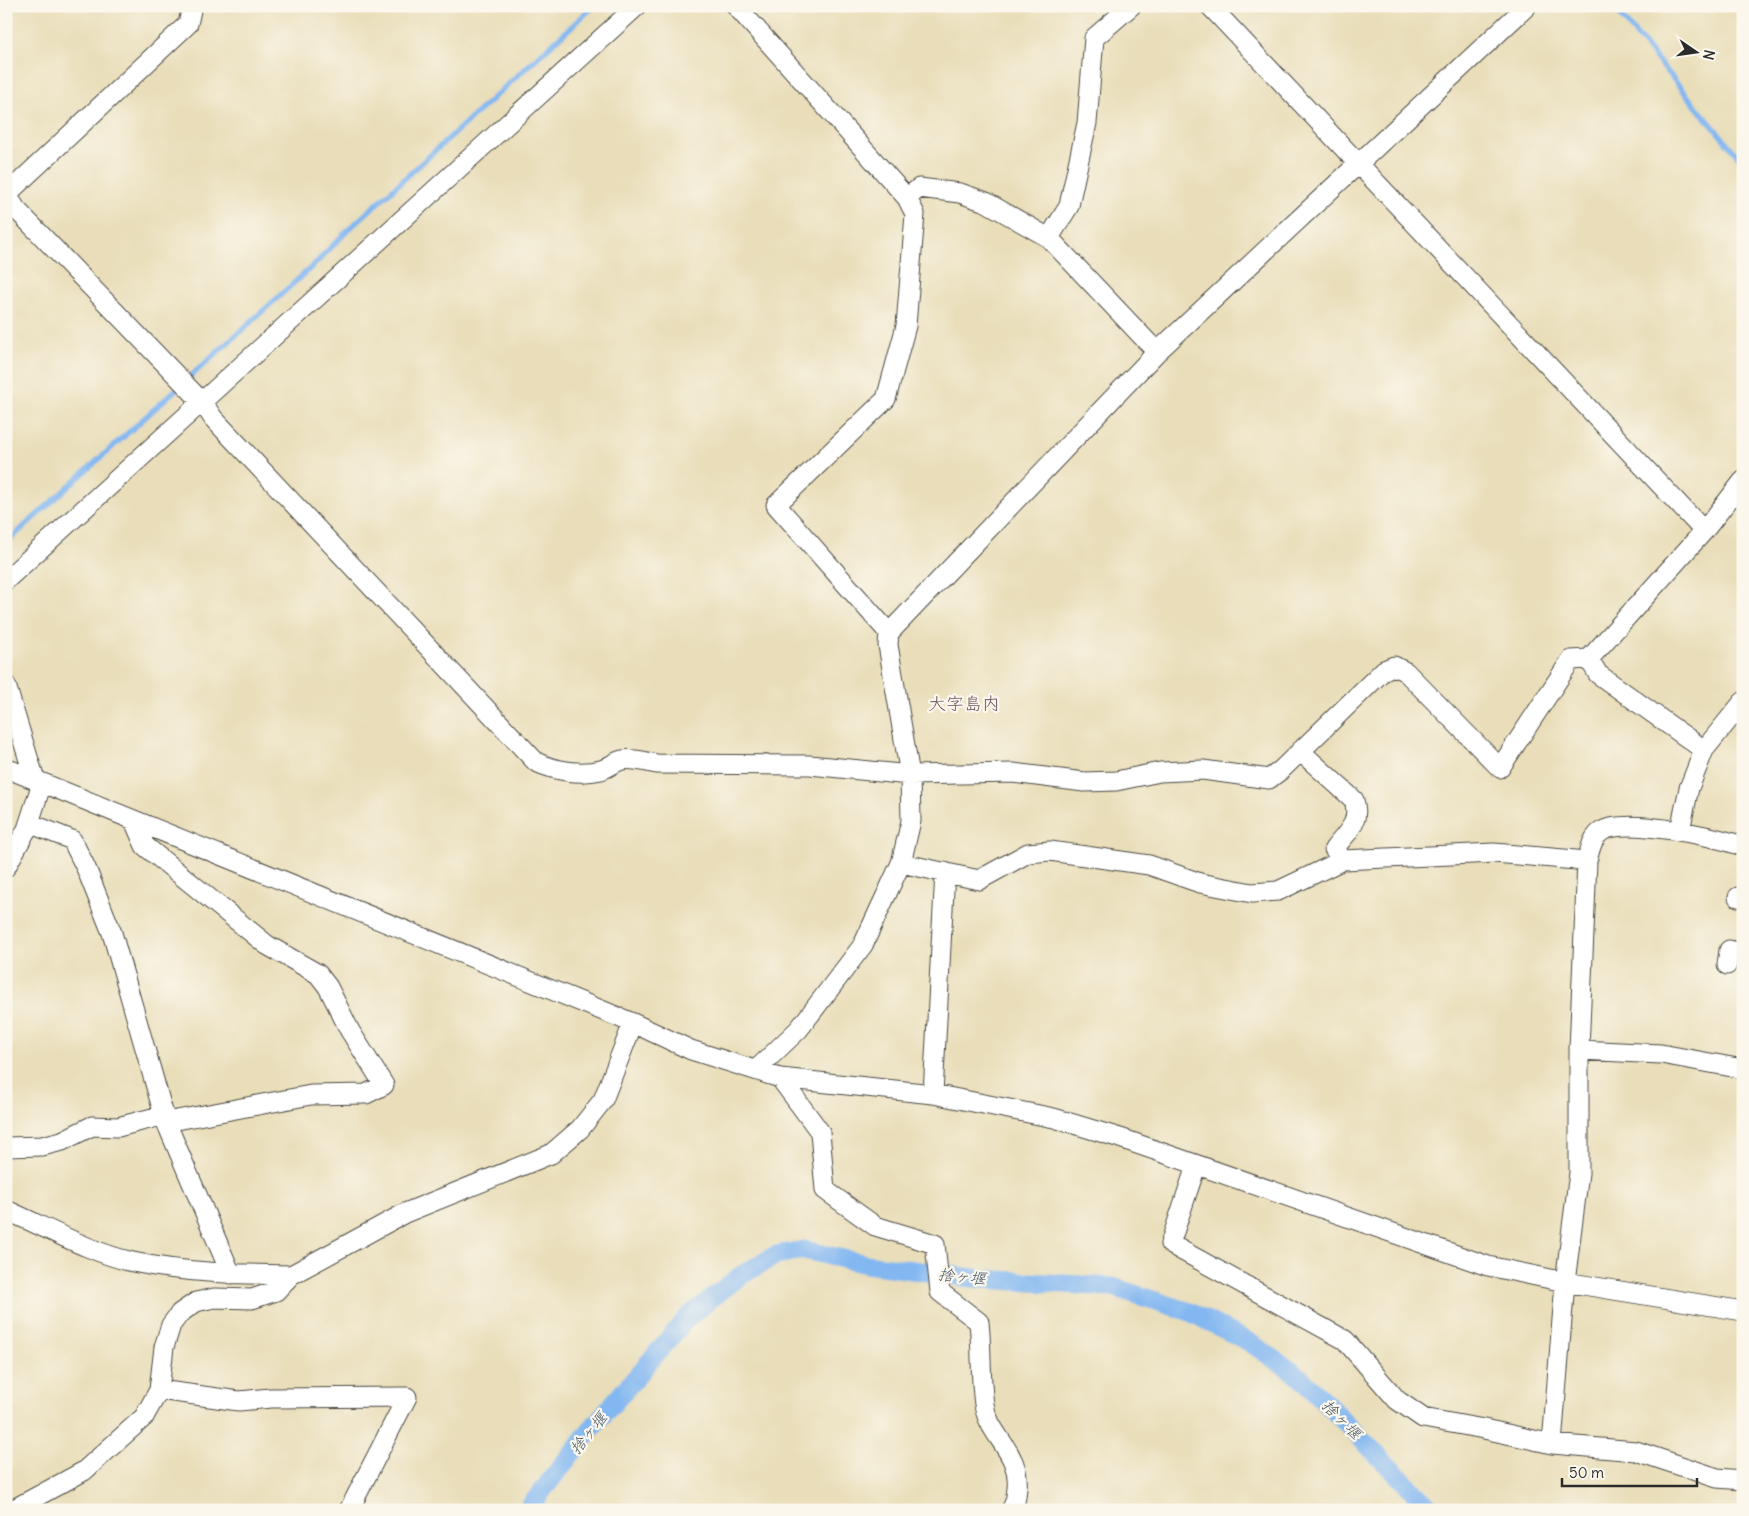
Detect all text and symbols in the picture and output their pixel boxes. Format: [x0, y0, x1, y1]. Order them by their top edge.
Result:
north arrow [1672, 28, 1722, 78]
text: N [1699, 48, 1719, 62]
district label: 大字島内 [928, 692, 1000, 715]
water label: 捨ヶ堰 [937, 1264, 989, 1289]
water label: 捨ヶ堰 [1318, 1395, 1367, 1444]
water label: 捨ヶ堰 [565, 1407, 612, 1458]
scale bar [1562, 1456, 1696, 1488]
text: 50 m [1569, 1463, 1604, 1482]

